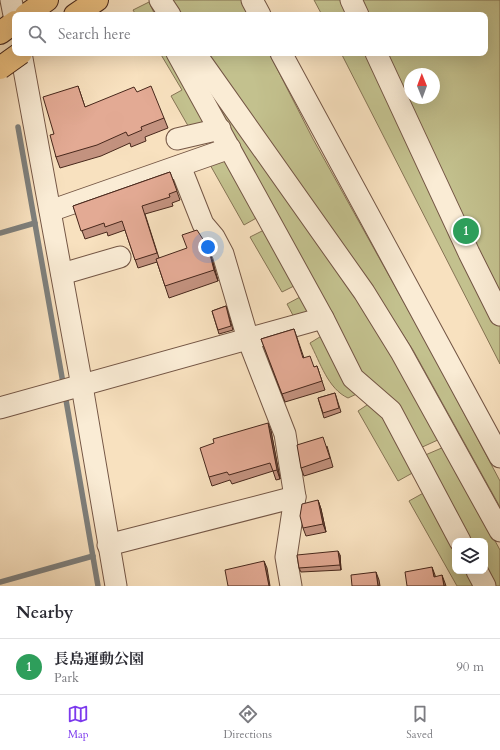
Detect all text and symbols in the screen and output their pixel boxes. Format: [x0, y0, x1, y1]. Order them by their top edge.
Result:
search box [12, 12, 488, 56]
icon: search [26, 23, 48, 45]
text: Search here [58, 24, 131, 44]
north arrow [404, 68, 440, 104]
pin: 1 [453, 216, 479, 246]
your location [198, 237, 218, 257]
map controls [452, 538, 488, 574]
button: layers [452, 538, 488, 574]
text: Nearby [16, 601, 73, 624]
text: 長島運動公園 [54, 649, 144, 669]
text: 1 [26, 658, 32, 676]
text: 90 m [456, 658, 484, 676]
text: Park [54, 669, 79, 687]
tab: Map [67, 703, 89, 742]
tab: Directions [223, 703, 272, 742]
tab: Saved [406, 703, 433, 742]

